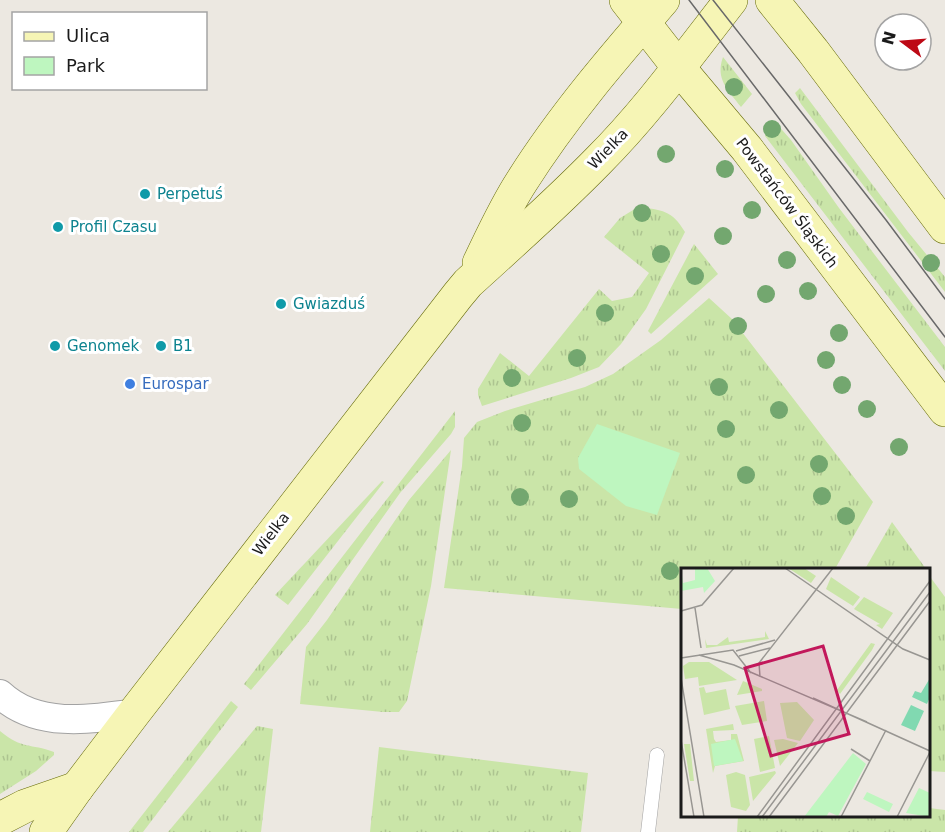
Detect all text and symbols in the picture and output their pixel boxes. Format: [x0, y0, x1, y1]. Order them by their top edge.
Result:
legend [12, 12, 207, 90]
north arrow [873, 12, 933, 72]
text: Ulica [66, 25, 110, 46]
text: N [878, 29, 900, 47]
text: Park [66, 55, 105, 76]
street label: Wielka [584, 125, 632, 173]
street label: Powstańców Śląskich [732, 134, 843, 272]
place label: Perpetuś [157, 185, 223, 203]
marker: Perpetuś [138, 187, 152, 201]
place label: Profil Czasu [70, 218, 157, 236]
marker: Profil Czasu [51, 220, 65, 234]
place label: Gwiazduś [293, 295, 365, 313]
marker: Gwiazduś [274, 297, 288, 311]
place label: Genomek [67, 337, 139, 355]
place label: B1 [173, 337, 193, 355]
marker: Genomek [48, 339, 62, 353]
marker: B1 [154, 339, 168, 353]
place label: Eurospar [142, 375, 210, 393]
marker: Eurospar [123, 377, 137, 391]
street label: Wielka [249, 509, 293, 559]
inset map [681, 568, 930, 817]

